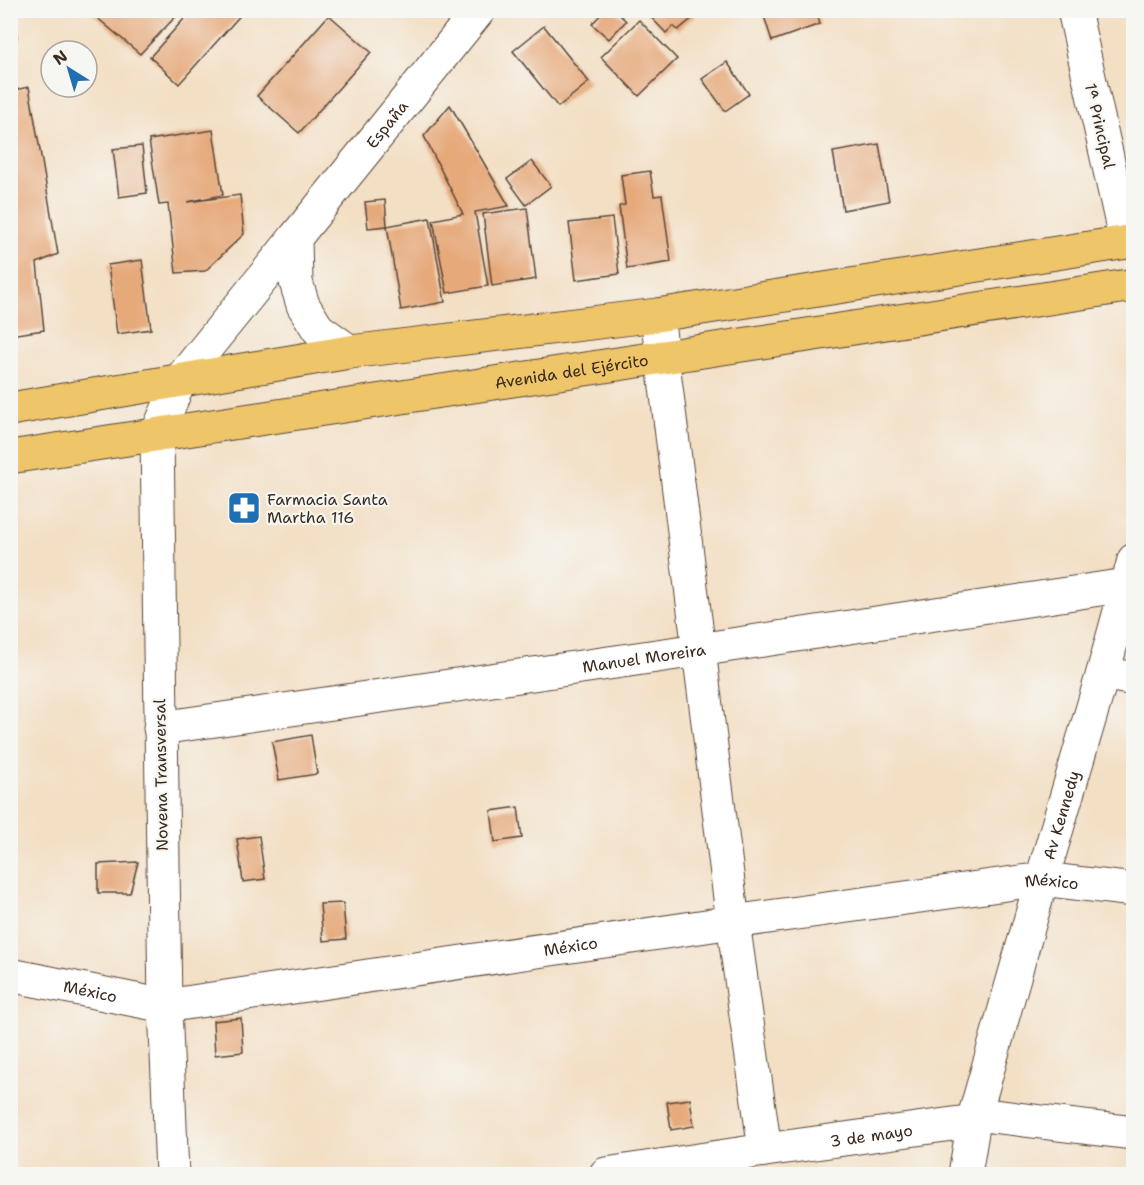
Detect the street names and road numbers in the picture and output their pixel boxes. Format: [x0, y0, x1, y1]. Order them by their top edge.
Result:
street label: 1ª Principal [1080, 81, 1120, 171]
street label: España [361, 96, 413, 153]
street label: Avenida del Ejército [493, 349, 650, 393]
street label: Manuel Moreira [581, 638, 707, 677]
street label: Novena Transversal [149, 698, 173, 851]
street label: Av Kennedy [1038, 768, 1084, 862]
street label: México [1023, 868, 1080, 894]
street label: México [542, 932, 599, 960]
street label: México [62, 975, 119, 1007]
street label: 3 de mayo [828, 1119, 914, 1151]

